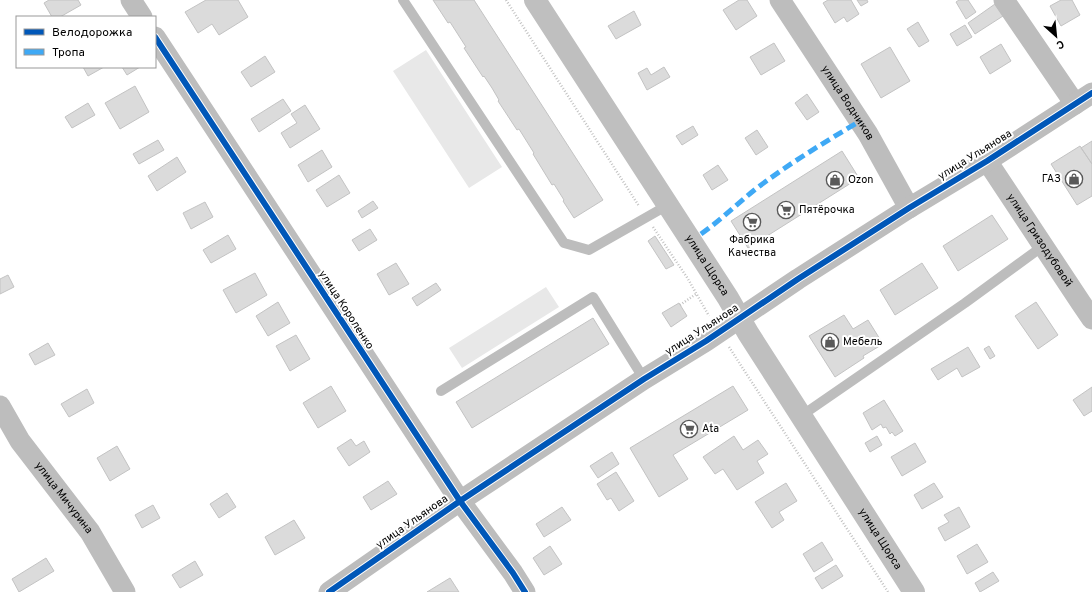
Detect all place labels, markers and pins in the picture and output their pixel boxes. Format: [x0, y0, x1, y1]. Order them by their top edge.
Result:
shop icon: ГАЗ [1064, 169, 1084, 189]
shop icon: Ozon [825, 170, 845, 190]
place label: ГАЗ [1042, 172, 1061, 186]
place label: Ozon [848, 173, 874, 187]
supermarket icon: Пятёрочка [776, 200, 796, 220]
place label: Пятёрочка [799, 203, 855, 217]
supermarket icon: Фабрика Качества [742, 212, 762, 232]
place label: Фабрика Качества [728, 233, 776, 260]
shop icon: Мебель [820, 332, 840, 352]
place label: Мебель [843, 335, 883, 349]
supermarket icon: Ata [679, 419, 699, 439]
place label: Ata [702, 422, 719, 436]

